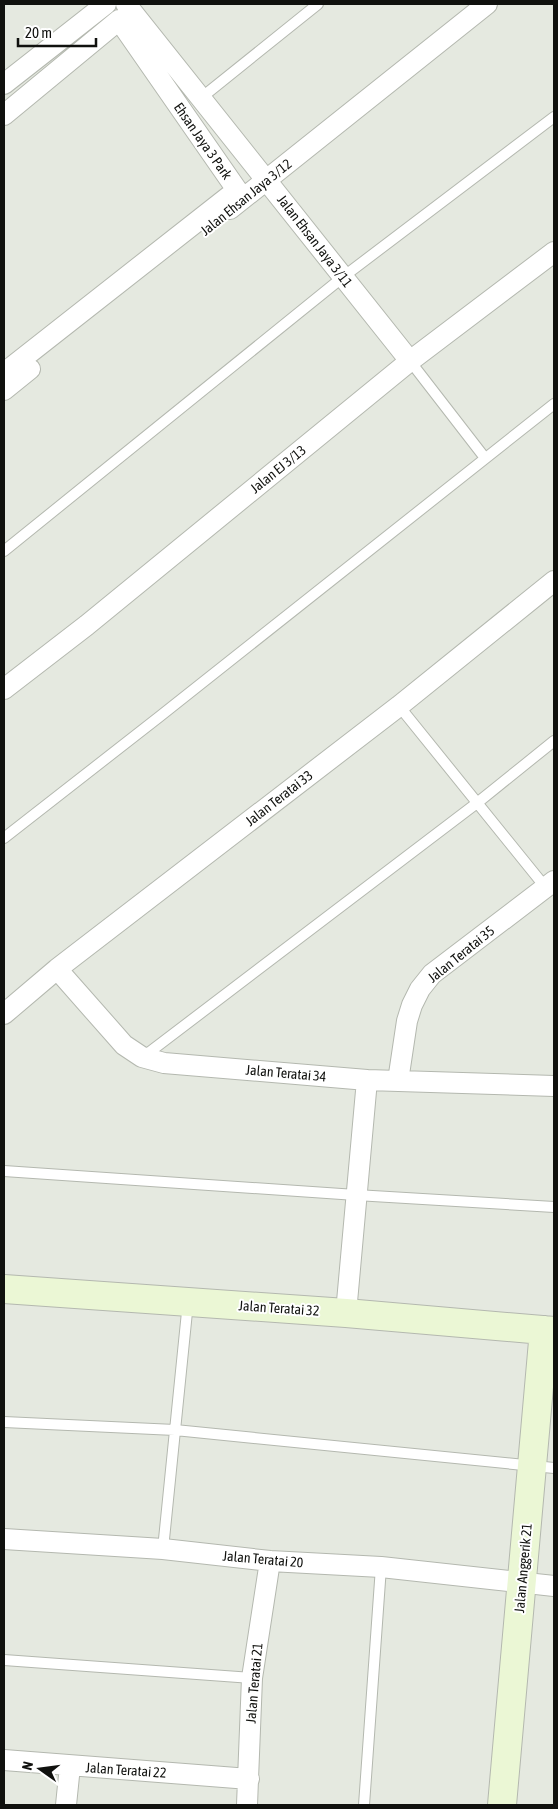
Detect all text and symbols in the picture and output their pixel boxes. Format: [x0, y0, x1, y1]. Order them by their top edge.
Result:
scale bar [18, 15, 95, 47]
text: 20 m [25, 24, 52, 41]
street label: Ehsan Jaya 3 Park [171, 100, 235, 182]
street label: Jalan Ehsan Jaya 3/12 [197, 155, 295, 239]
street label: Jalan Ehsan Jaya 3/11 [274, 192, 356, 290]
street label: Jalan EJ 3/13 [247, 442, 309, 496]
street label: Jalan Teratai 33 [242, 767, 316, 829]
street label: Jalan Teratai 35 [425, 922, 497, 986]
street label: Jalan Teratai 34 [245, 1062, 327, 1085]
street label: Jalan Teratai 32 [238, 1297, 320, 1319]
street label: Jalan Anggerik 21 [511, 1522, 535, 1614]
street label: Jalan Teratai 20 [222, 1548, 304, 1571]
street label: Jalan Teratai 21 [243, 1642, 265, 1724]
north arrow [15, 1744, 65, 1794]
street label: Jalan Teratai 22 [85, 1759, 167, 1781]
text: N [19, 1760, 36, 1772]

